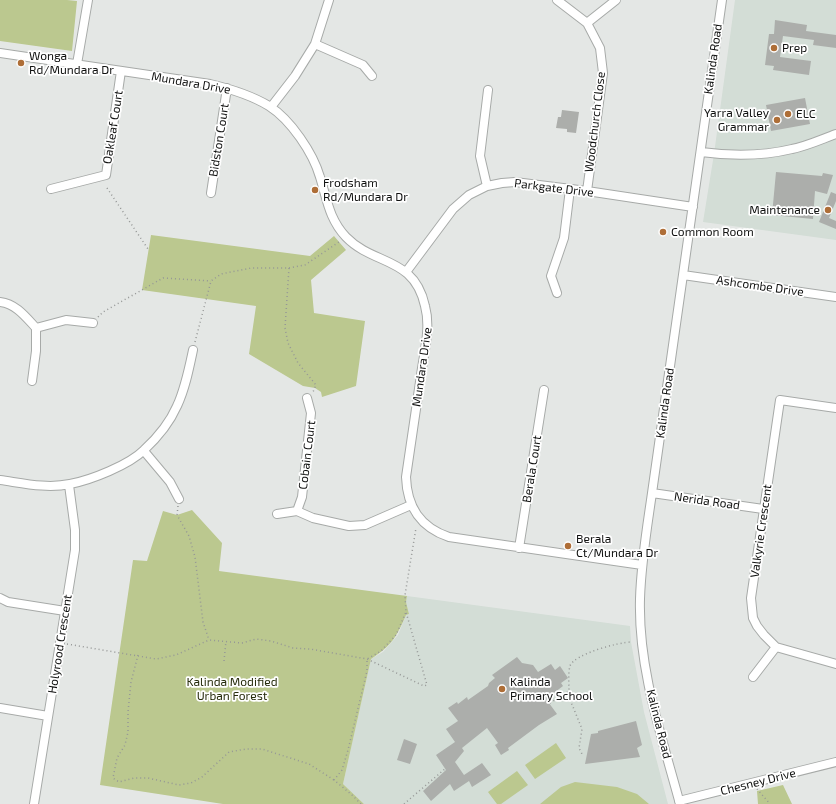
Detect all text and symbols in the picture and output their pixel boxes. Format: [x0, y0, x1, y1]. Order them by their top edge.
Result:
street label: Kalinda Road [701, 23, 725, 95]
place label: Prep [782, 41, 807, 55]
marker: Prep [769, 43, 779, 53]
place label: Wonga Rd/Mundara Dr [29, 49, 114, 77]
marker: Wonga Rd/Mundara Dr [16, 58, 26, 68]
street label: Mundara Drive [150, 69, 232, 97]
street label: Woodchurch Close [582, 71, 608, 173]
street label: Oakleaf Court [100, 89, 126, 165]
street label: Bidston Court [206, 102, 232, 178]
place label: Yarra Valley Grammar [704, 106, 769, 134]
place label: ELC [796, 107, 816, 121]
marker: ELC [783, 109, 793, 119]
marker: Yarra Valley Grammar [772, 115, 782, 125]
place label: Frodsham Rd/Mundara Dr [323, 176, 408, 204]
street label: Parkgate Drive [513, 176, 595, 200]
marker: Frodsham Rd/Mundara Dr [310, 185, 320, 195]
place label: Maintenance [749, 203, 820, 217]
marker: Maintenance [823, 205, 833, 215]
place label: Common Room [671, 225, 754, 239]
marker: Common Room [658, 227, 668, 237]
street label: Ashcombe Drive [715, 273, 805, 299]
street label: Mundara Drive [409, 326, 435, 408]
street label: Kalinda Road [653, 367, 677, 439]
street label: Cobain Court [296, 420, 318, 490]
street label: Berala Court [520, 434, 544, 504]
street label: Valkyrie Crescent [747, 483, 775, 579]
street label: Nerida Road [673, 489, 741, 513]
place label: Berala Ct/Mundara Dr [576, 532, 658, 560]
marker: Berala Ct/Mundara Dr [563, 541, 573, 551]
street label: Holyrood Crescent [45, 593, 75, 695]
park label: Kalinda Modified Urban Forest [186, 675, 278, 703]
place label: Kalinda Primary School [510, 675, 593, 703]
marker: Kalinda Primary School [497, 684, 507, 694]
street label: Kalinda Road [643, 688, 675, 760]
street label: Chesney Drive [719, 766, 797, 798]

